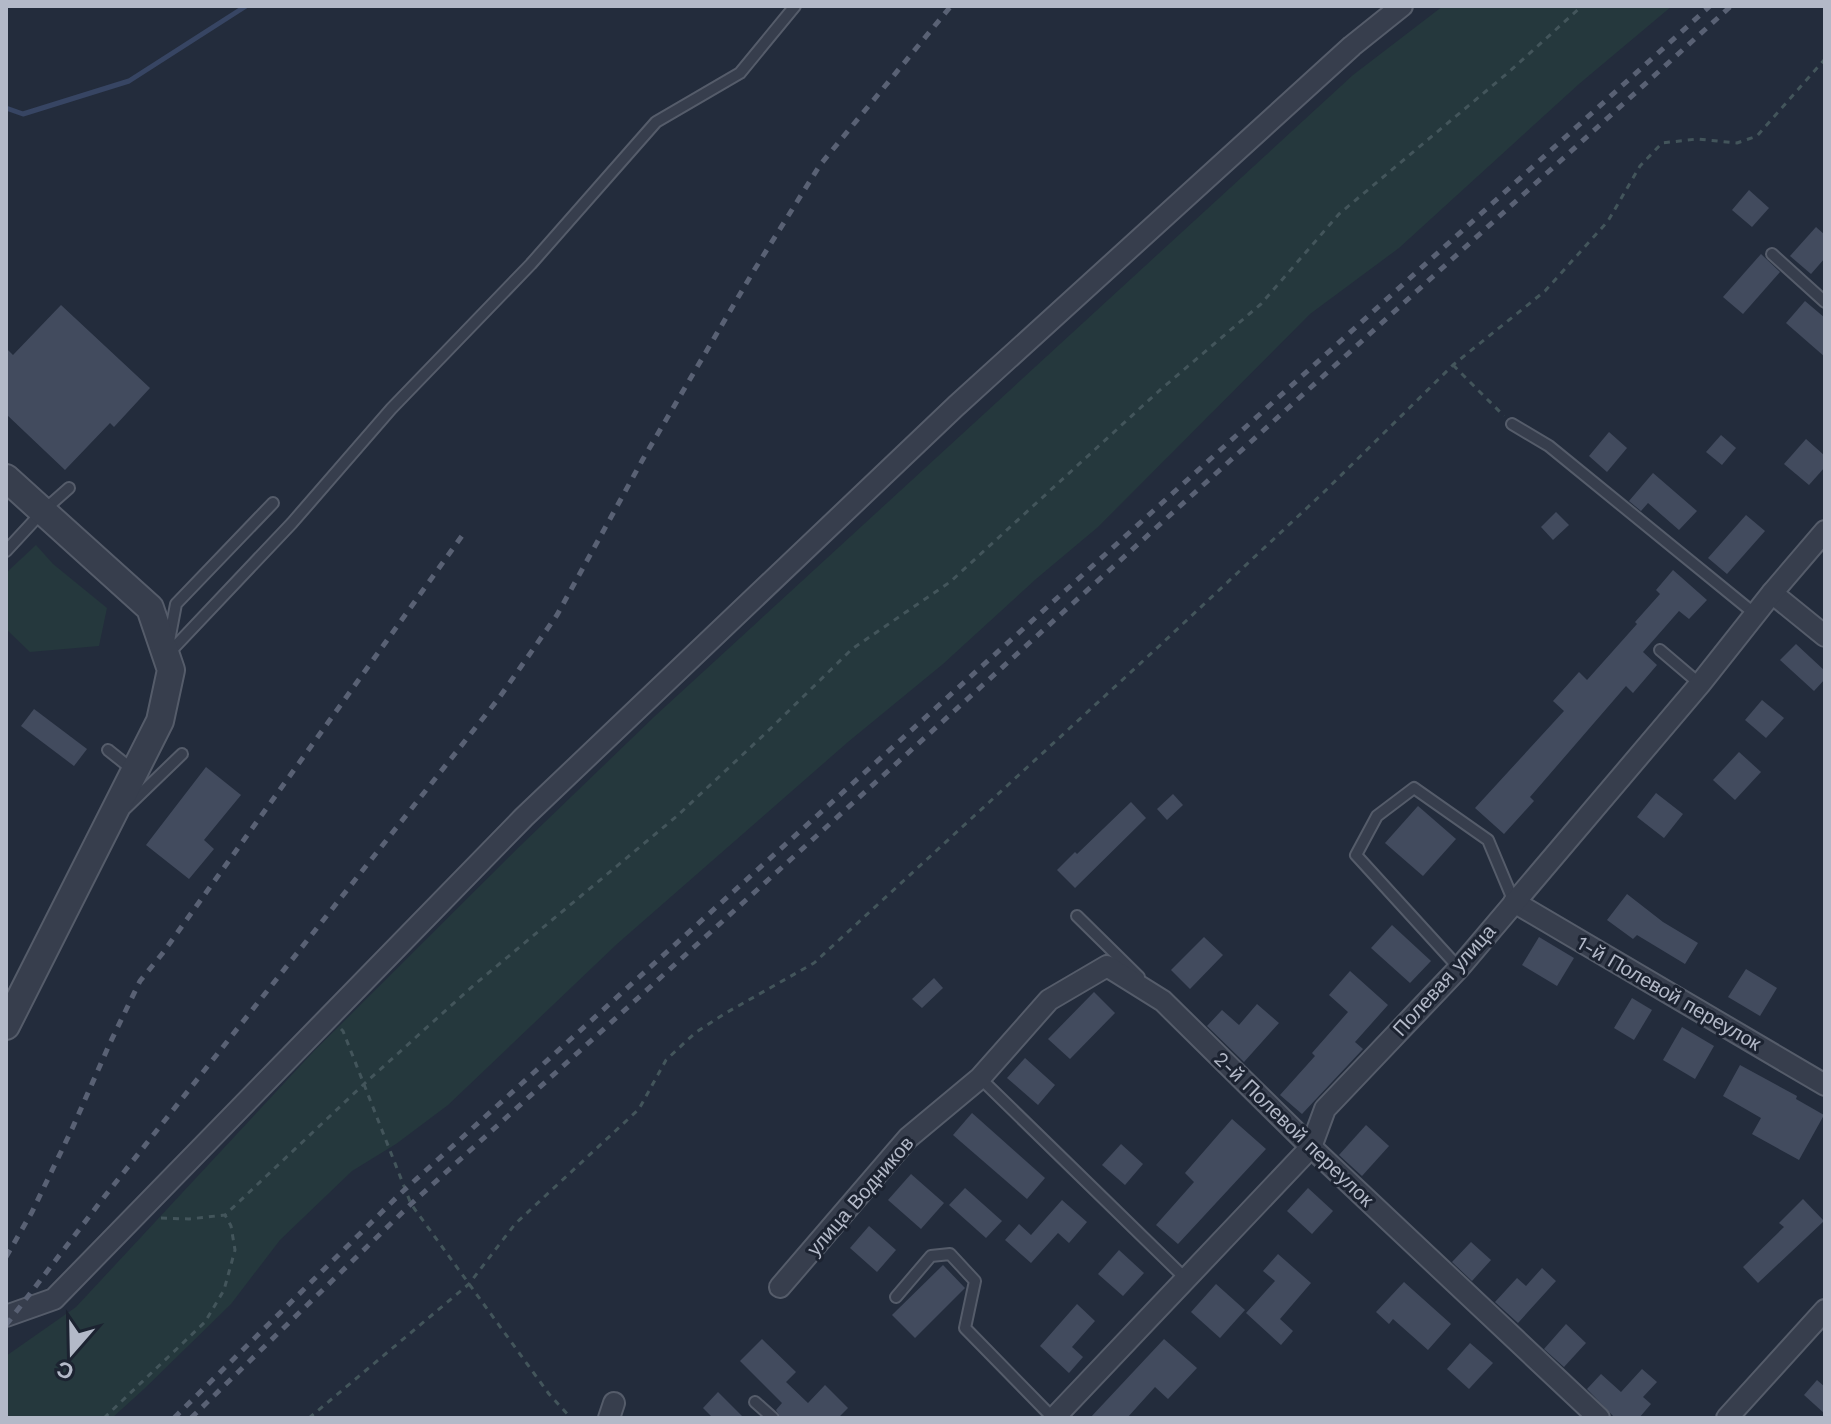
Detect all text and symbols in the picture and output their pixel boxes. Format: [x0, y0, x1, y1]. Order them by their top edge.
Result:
street label: Полевая улица [1388, 919, 1501, 1041]
street label: 1-й Полевой переулок [1573, 930, 1766, 1056]
street label: 2-й Полевой переулок [1209, 1047, 1379, 1211]
street label: улица Водников [802, 1131, 918, 1261]
north arrow [32, 1312, 112, 1392]
text: С [53, 1356, 77, 1385]

